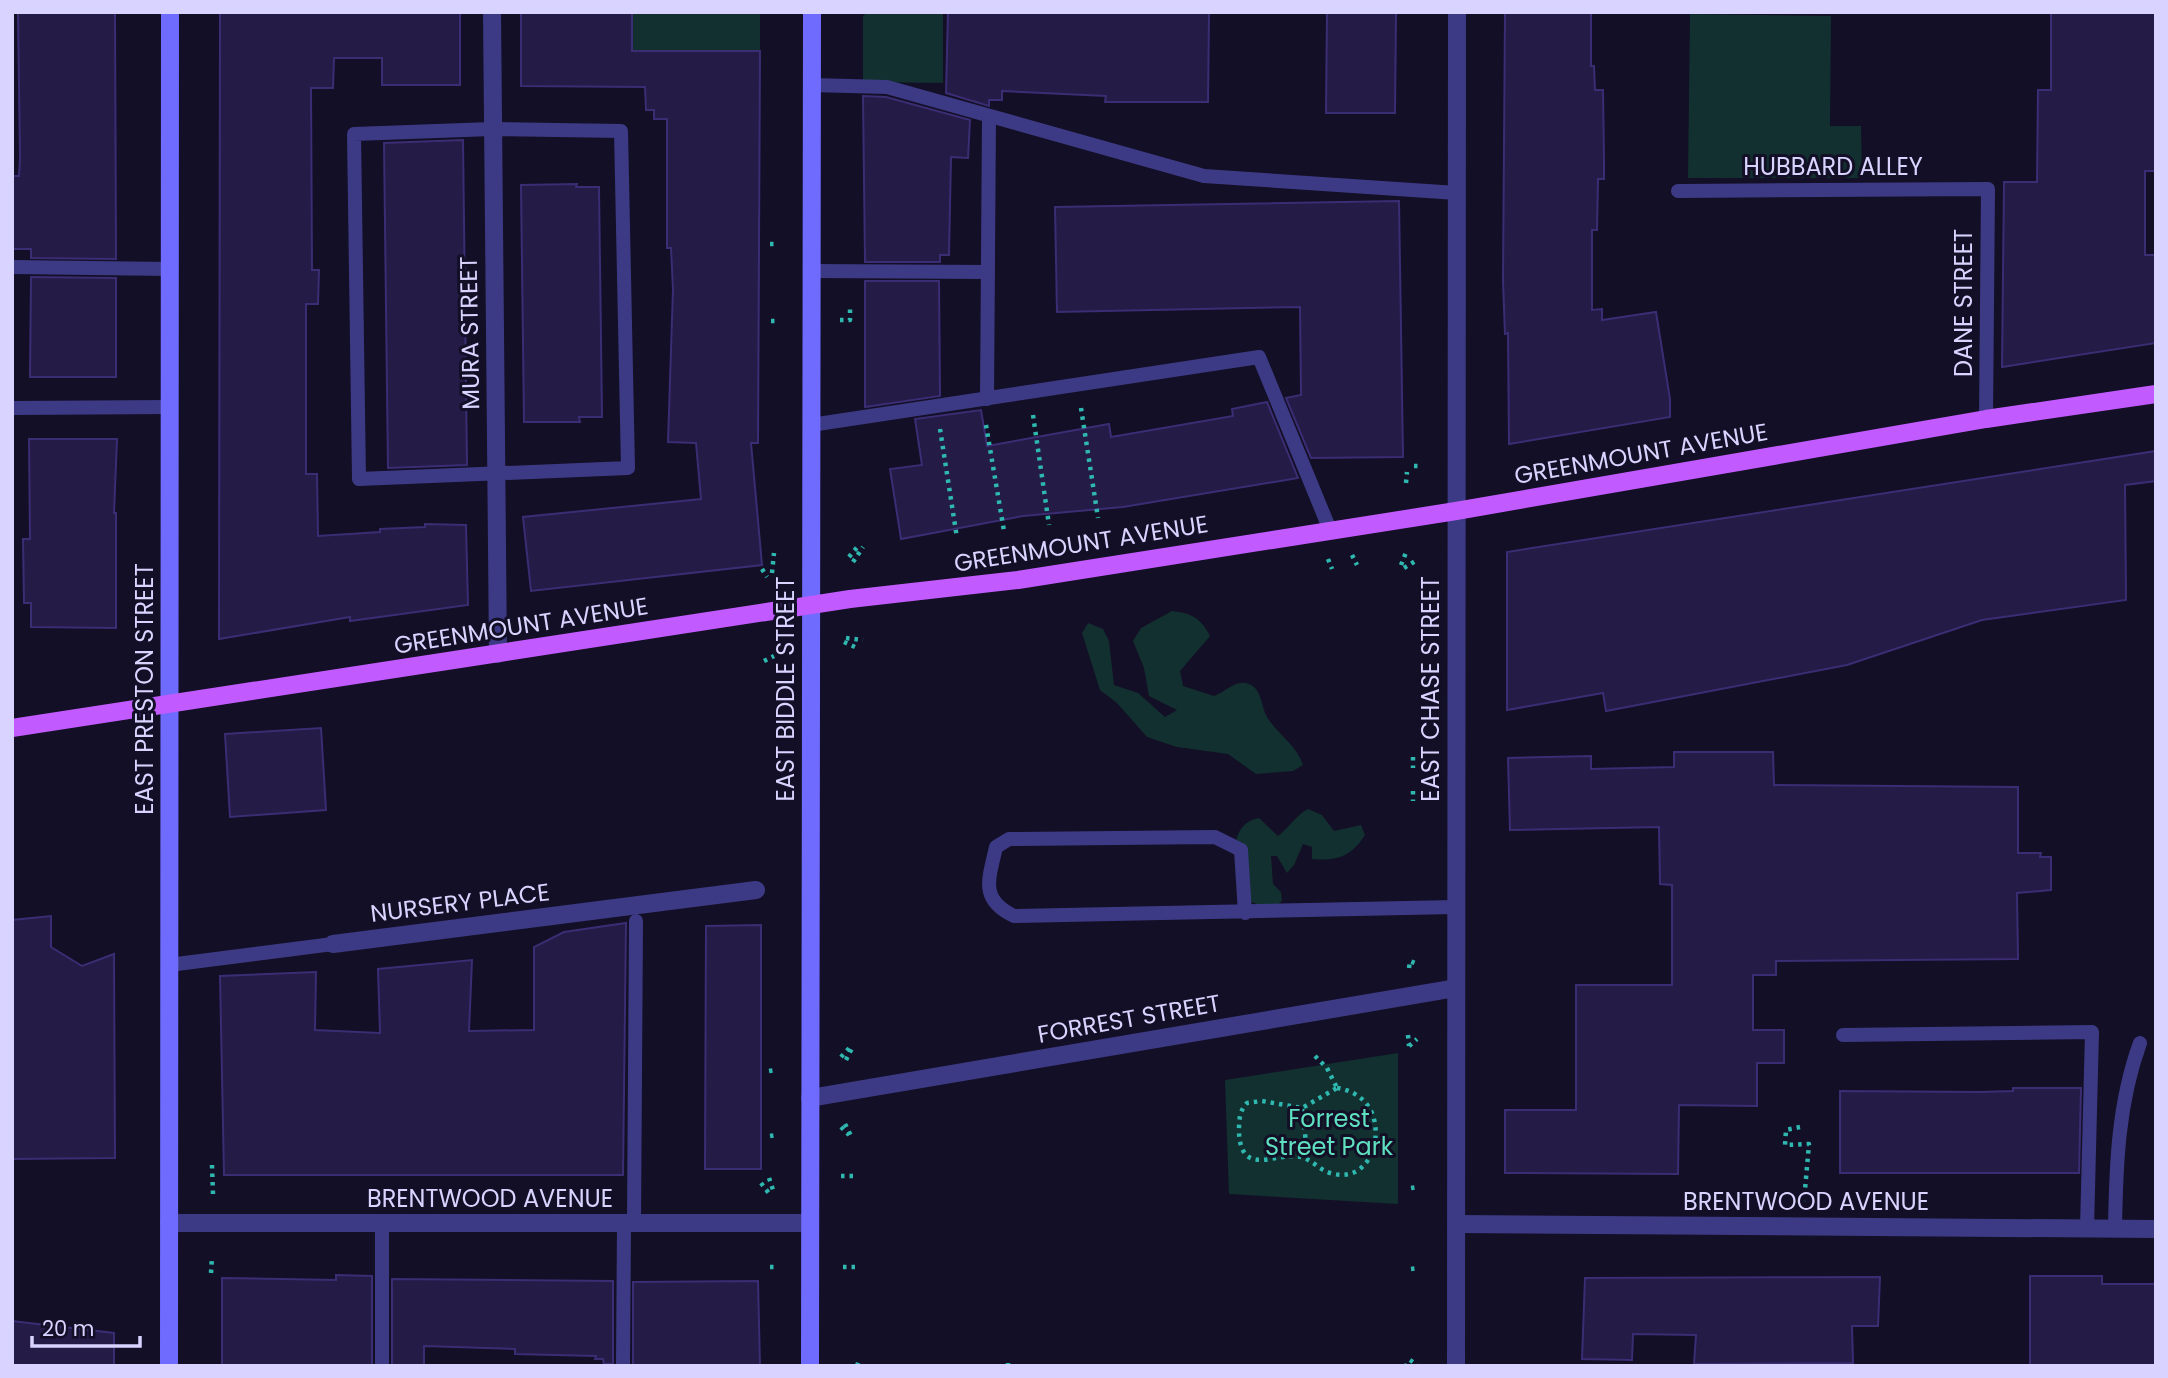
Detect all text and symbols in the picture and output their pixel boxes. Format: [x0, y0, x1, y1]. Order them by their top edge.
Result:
street label: HUBBARD ALLEY [1743, 150, 1923, 183]
street label: DANE STREET [1947, 229, 1980, 377]
street label: MURA STREET [452, 256, 487, 410]
street label: GREENMOUNT AVENUE [1512, 415, 1770, 492]
street label: GREENMOUNT AVENUE [951, 507, 1210, 580]
street label: EAST PRESTON STREET [128, 563, 161, 815]
street label: EAST CHASE STREET [1414, 576, 1447, 802]
street label: EAST BIDDLE STREET [769, 577, 802, 801]
street label: GREENMOUNT AVENUE [391, 589, 650, 662]
street label: NURSERY PLACE [368, 875, 551, 930]
street label: FORREST STREET [1035, 986, 1223, 1051]
park label: Forrest Street Park [1265, 1102, 1394, 1163]
street label: BRENTWOOD AVENUE [367, 1182, 613, 1215]
street label: BRENTWOOD AVENUE [1683, 1185, 1929, 1218]
scale bar [32, 1304, 140, 1348]
text: 20 m [42, 1314, 95, 1343]

